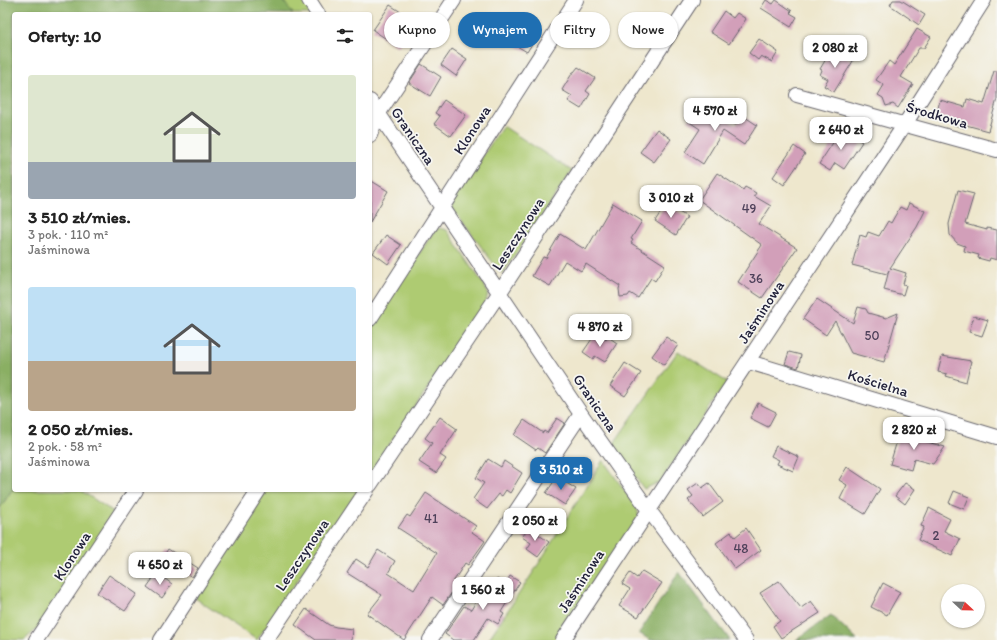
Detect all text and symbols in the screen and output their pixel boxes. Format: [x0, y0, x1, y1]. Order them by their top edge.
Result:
chip: Kupno [384, 12, 450, 48]
chip: Wynajem [458, 12, 542, 48]
chip: Filtry [550, 12, 610, 48]
chip: Nowe [618, 12, 678, 48]
icon: filters [334, 25, 356, 47]
text: Oferty: 10 [28, 26, 102, 46]
pin: 2 080 zł [794, 35, 876, 69]
text: 2 080 zł [812, 40, 858, 55]
pin: 4 570 zł [674, 98, 756, 132]
street label: Środkowa [904, 98, 970, 132]
icon: home [156, 101, 228, 173]
street label: Klonowa [449, 102, 495, 158]
text: 4 570 zł [693, 103, 737, 118]
street label: Graniczna [387, 104, 439, 168]
pin: 2 640 zł [800, 117, 882, 151]
text: 2 640 zł [818, 122, 864, 137]
pin: 3 010 zł [630, 185, 712, 219]
text: 3 010 zł [649, 190, 693, 205]
street label: Leszczynowa [488, 194, 548, 274]
house number: 49 [742, 201, 757, 216]
text: 3 510 zł/mies. [28, 207, 131, 227]
text: 3 pok. · 110 m² [28, 227, 108, 242]
text: Jaśminowa [28, 242, 90, 257]
house number: 36 [749, 271, 763, 286]
street label: Jaśminowa [734, 277, 788, 347]
icon: home [156, 313, 228, 385]
pin: 4 870 zł [559, 314, 641, 348]
text: 4 870 zł [578, 319, 623, 334]
house number: 50 [865, 328, 879, 343]
street label: Kościelna [845, 365, 911, 401]
street label: Graniczna [569, 371, 621, 435]
pin: 2 820 zł [873, 417, 955, 451]
text: 2 050 zł/mies. [28, 419, 133, 439]
text: 2 820 zł [892, 422, 936, 437]
text: 2 pok. · 58 m² [28, 439, 102, 454]
text: Jaśminowa [28, 454, 90, 469]
pin: 3 510 zł [520, 457, 602, 491]
text: 3 510 zł [539, 462, 583, 477]
pin: 2 050 zł [494, 508, 576, 542]
house number: 41 [424, 511, 438, 526]
text: 2 050 zł [512, 513, 558, 528]
street label: Leszczynowa [271, 515, 333, 594]
street label: Klonowa [49, 528, 95, 584]
house number: 2 [933, 528, 940, 543]
house number: 48 [734, 541, 748, 556]
street label: Jaśminowa [554, 546, 608, 616]
pin: 4 650 zł [119, 552, 201, 586]
text: 4 650 zł [137, 557, 183, 572]
pin: 1 560 zł [442, 577, 524, 611]
text: 1 560 zł [461, 582, 505, 597]
north arrow [941, 584, 985, 628]
map controls [941, 584, 985, 628]

